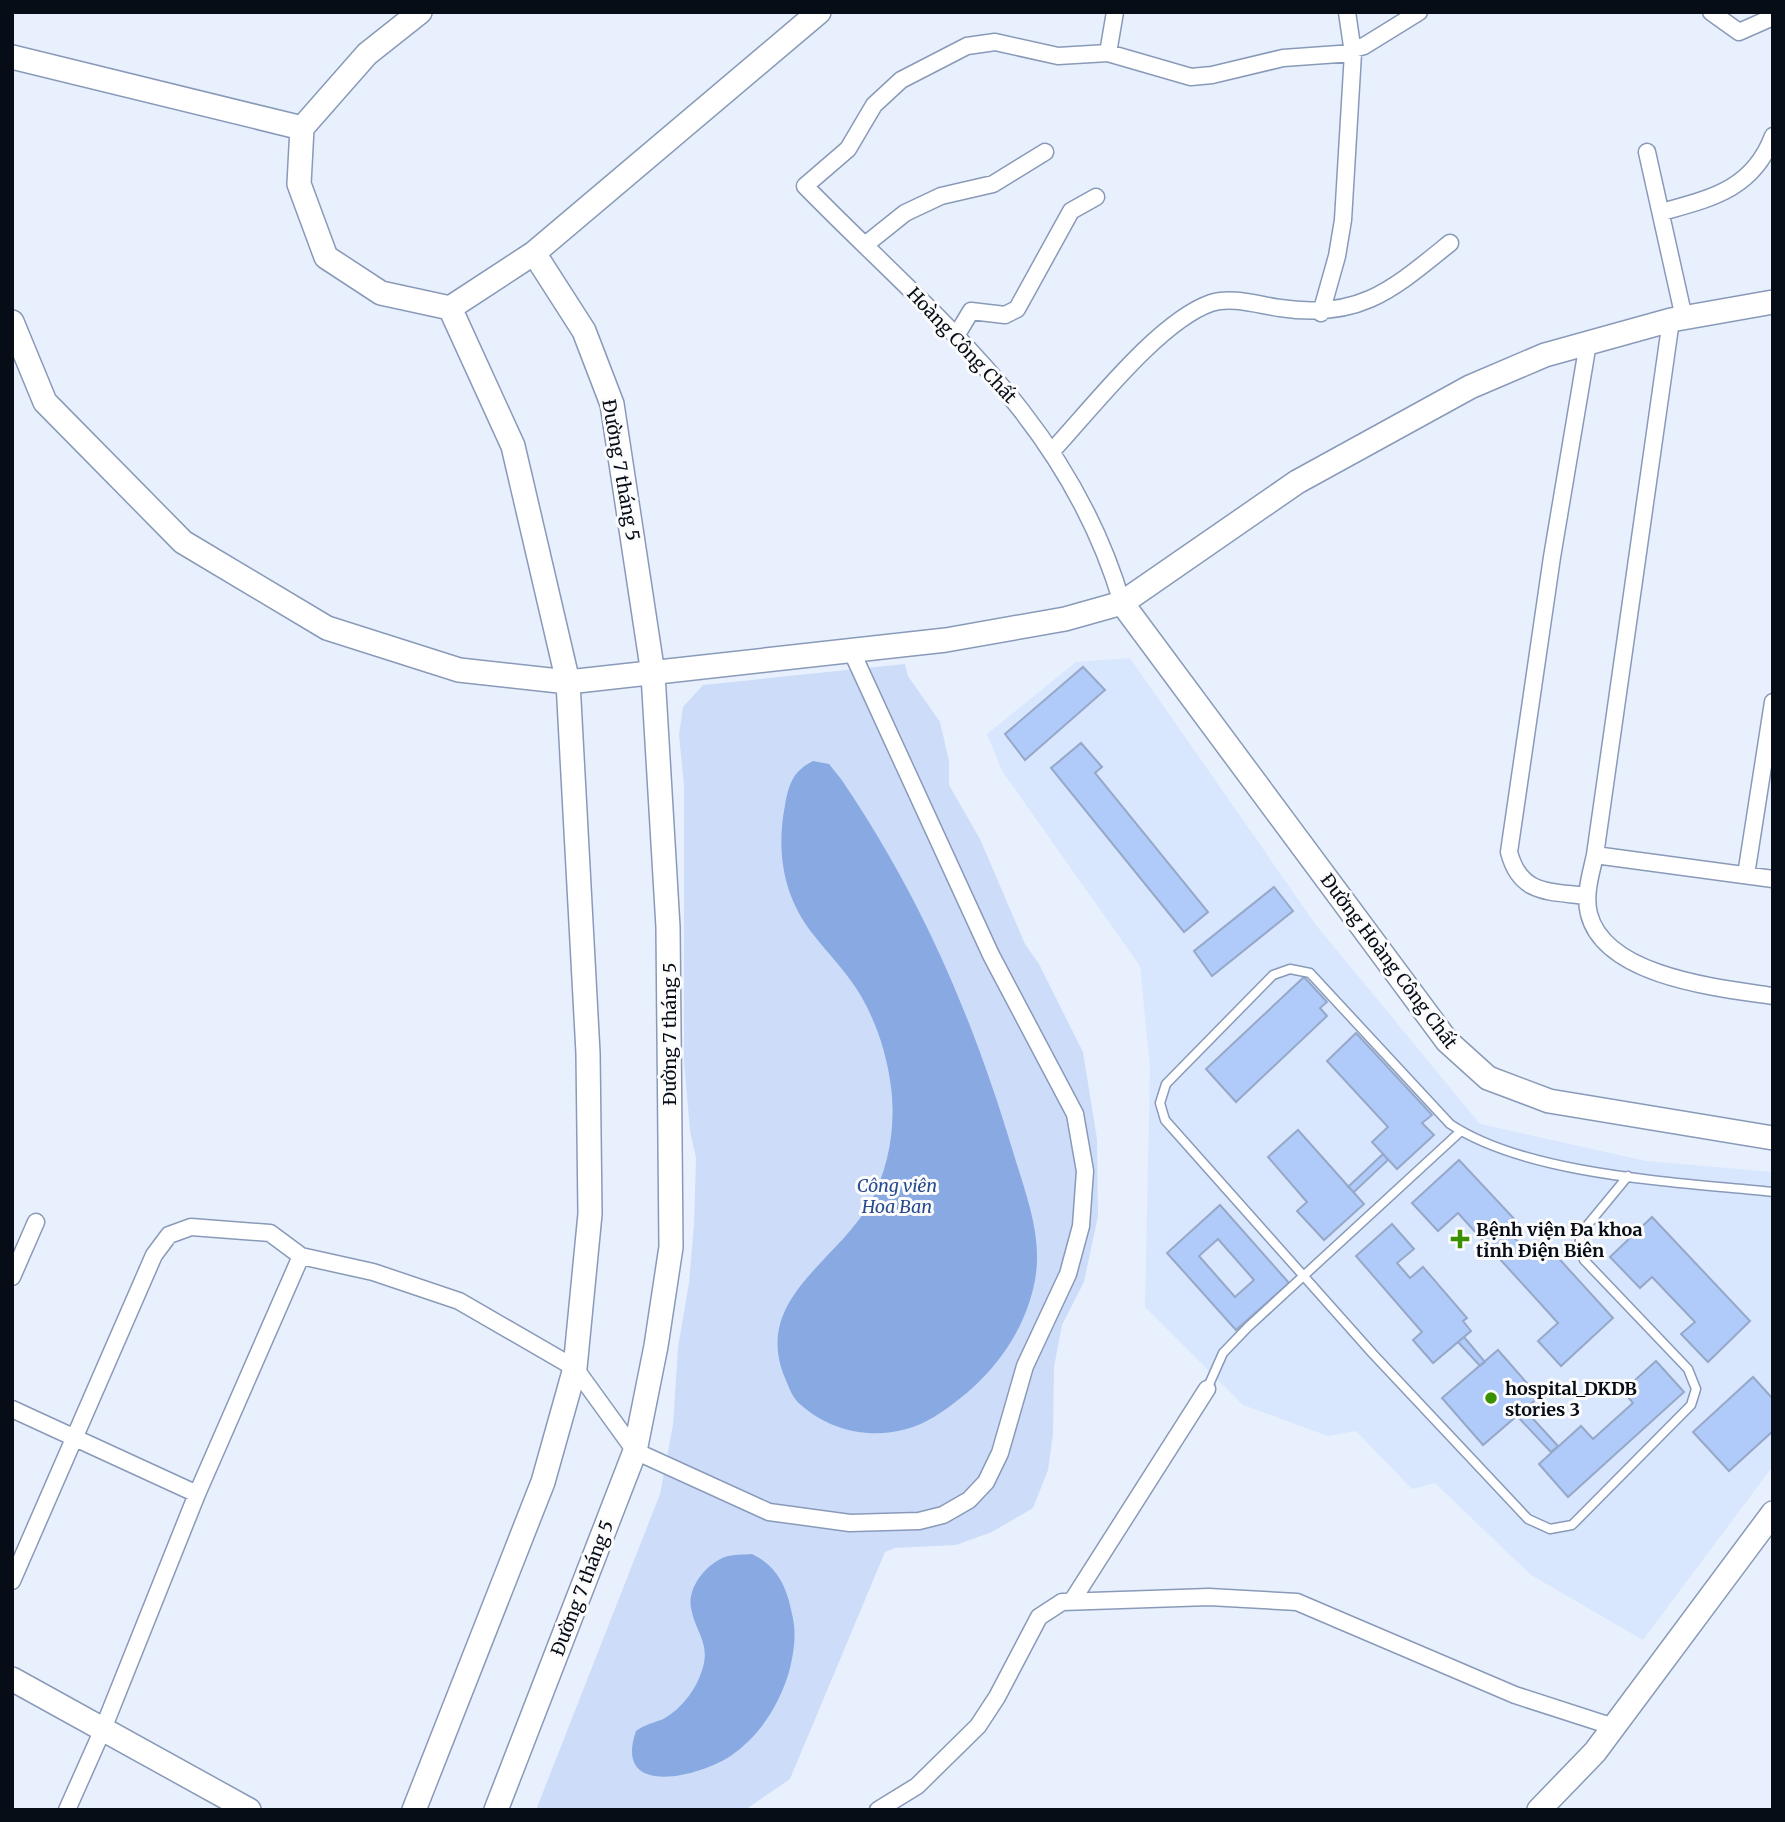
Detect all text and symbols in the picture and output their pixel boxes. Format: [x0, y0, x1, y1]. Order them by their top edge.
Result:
street label: Hoàng Công Chất [902, 282, 1022, 408]
street label: Đường 7 tháng 5 [597, 397, 645, 543]
street label: Đường Hoàng Công Chất [1316, 869, 1462, 1053]
street label: Đường 7 tháng 5 [658, 962, 681, 1106]
park label: Công viên Hoa Ban [857, 1174, 937, 1218]
place label: Bệnh viện Đa khoa tỉnh Điện Biên [1476, 1218, 1643, 1262]
marker: Bệnh viện Đa khoa tỉnh Điện Biên [1450, 1229, 1470, 1249]
place label: hospital_DKDB stories 3 [1505, 1377, 1637, 1421]
marker: hospital_DKDB stories 3 [1483, 1390, 1499, 1406]
street label: Đường 7 tháng 5 [546, 1517, 618, 1659]

